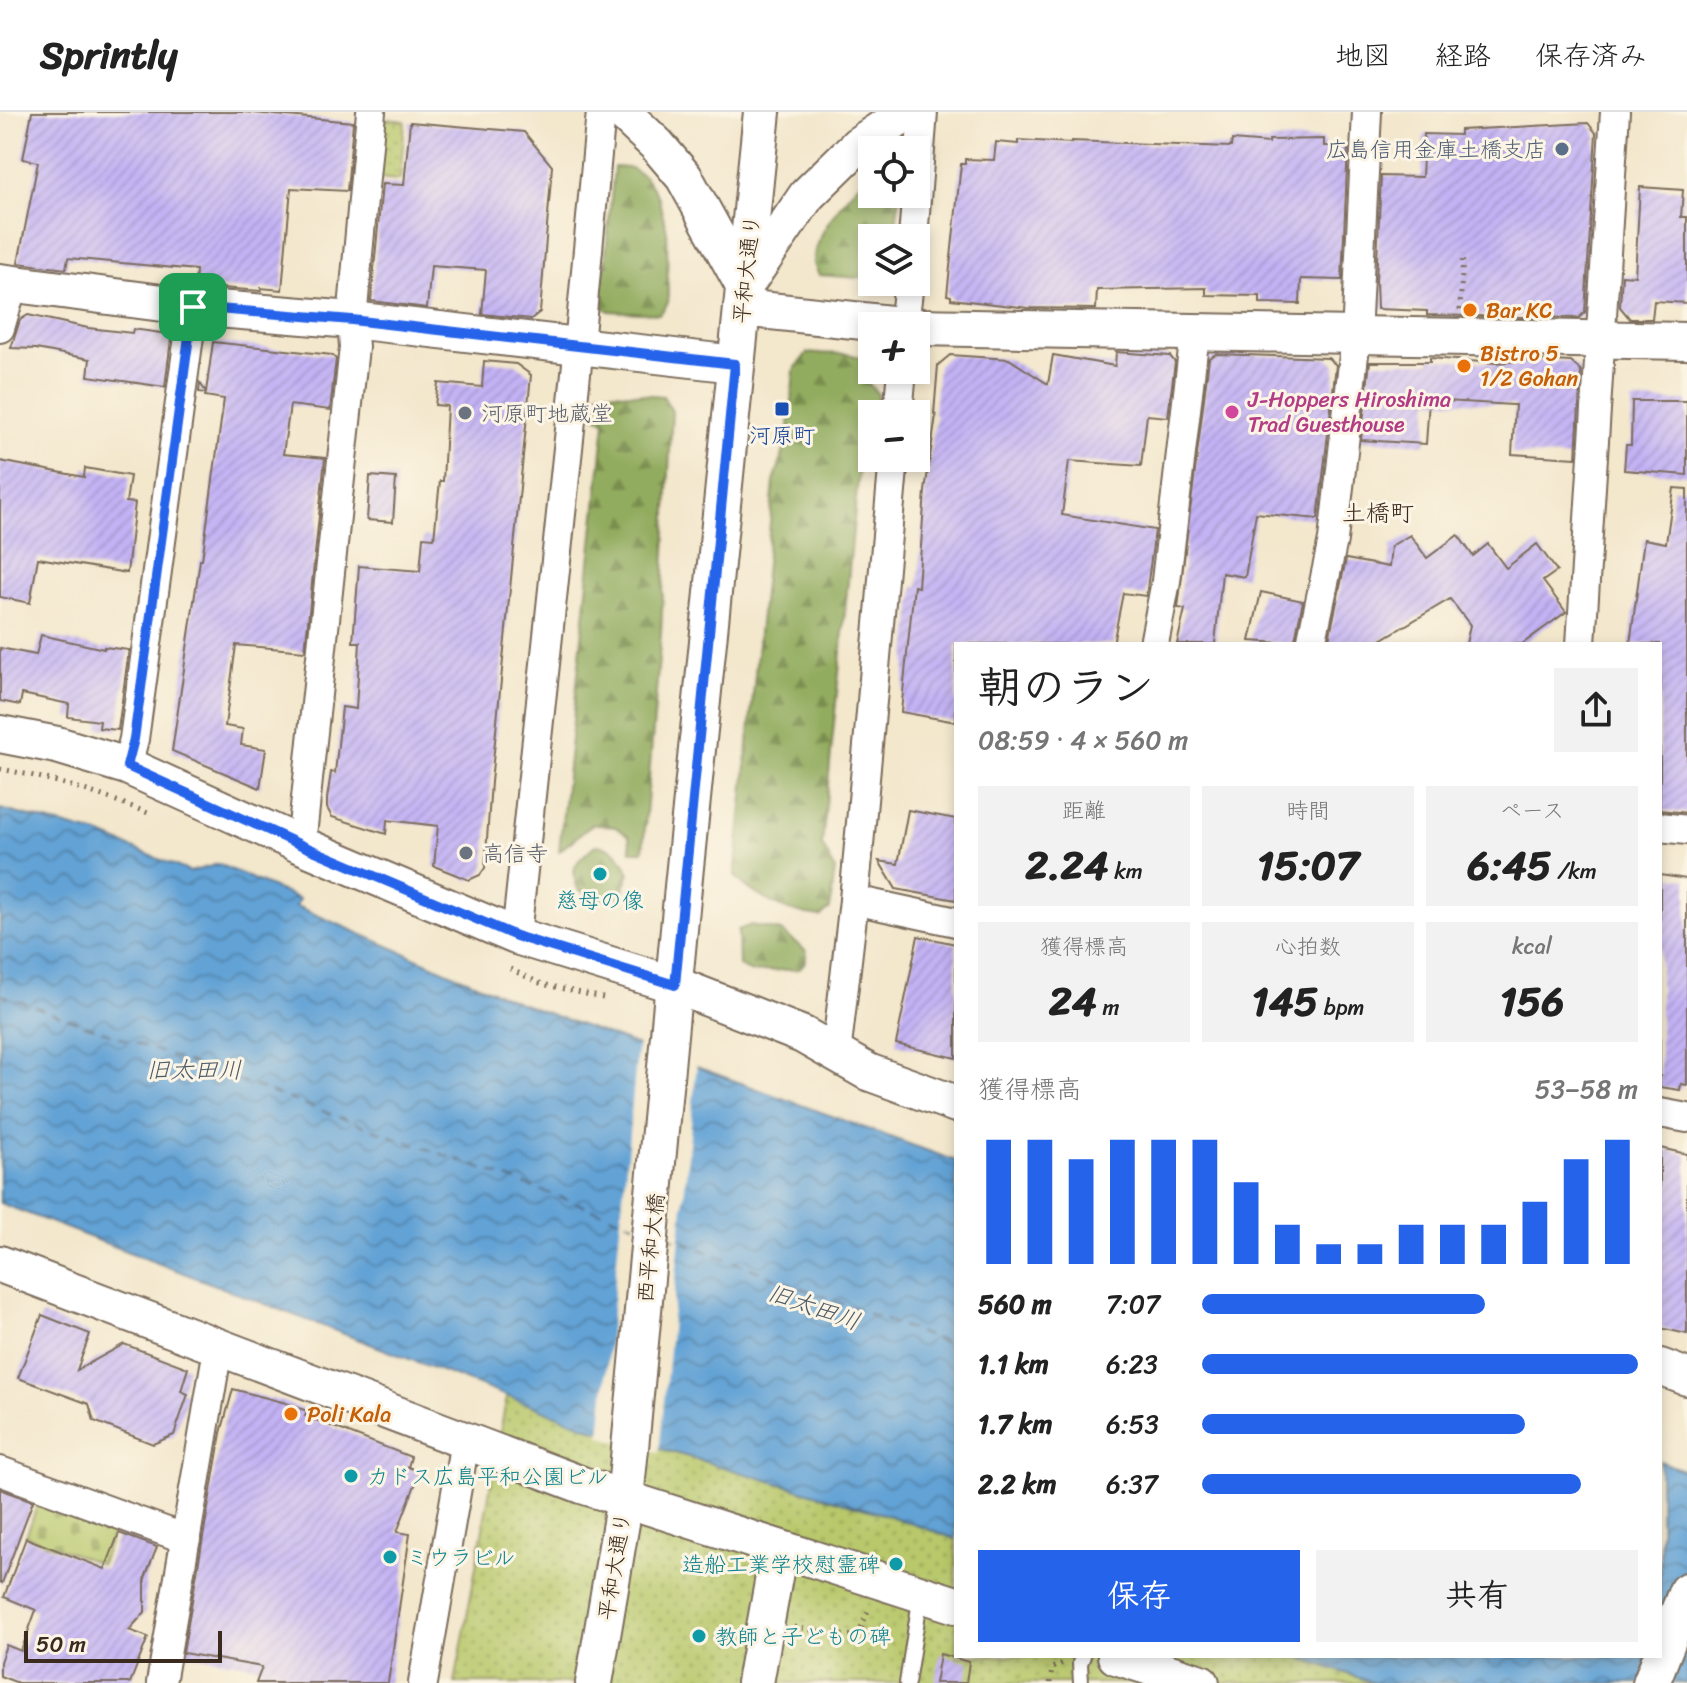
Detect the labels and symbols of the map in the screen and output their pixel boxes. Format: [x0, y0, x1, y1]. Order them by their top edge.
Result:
place label: 広島信用金庫土橋支店 [1326, 130, 1546, 169]
marker: 広島信用金庫土橋支店 [1553, 140, 1571, 158]
street label: 平和大通り [721, 212, 772, 326]
pin [159, 273, 227, 341]
place label: Bar KC [1486, 291, 1552, 330]
marker: Bar KC [1461, 301, 1479, 319]
place label: Bistro 5 1/2 Gohan [1480, 334, 1578, 398]
marker: Bistro 5 1/2 Gohan [1455, 357, 1473, 375]
place label: J-Hoppers Hiroshima Trad Guesthouse [1247, 380, 1451, 444]
place label: 河原町地蔵堂 [481, 394, 613, 433]
marker: 河原町 [773, 400, 791, 418]
marker: J-Hoppers Hiroshima Trad Guesthouse [1223, 403, 1241, 421]
marker: 河原町地蔵堂 [456, 404, 474, 422]
place label: 河原町 [749, 416, 815, 455]
district label: 土橋町 [1342, 492, 1414, 534]
place label: 高信寺 [482, 834, 548, 873]
marker: 高信寺 [457, 844, 475, 862]
marker: 慈母の像 [591, 865, 609, 883]
place label: 慈母の像 [556, 881, 644, 920]
water label: 旧太田川 [146, 1049, 242, 1091]
street label: 西平和大橋 [625, 1191, 676, 1305]
water label: 旧太田川 [762, 1272, 866, 1342]
place label: Poli Kala [307, 1395, 391, 1434]
marker: Poli Kala [282, 1405, 300, 1423]
place label: カドス広島平和公園ビル [367, 1457, 609, 1496]
marker: カドス広島平和公園ビル [342, 1467, 360, 1485]
street label: 平和大通り [587, 1509, 642, 1623]
place label: ミウラビル [406, 1538, 516, 1577]
place label: 造船工業学校慰霊碑 [682, 1545, 880, 1584]
marker: ミウラビル [381, 1548, 399, 1566]
marker: 造船工業学校慰霊碑 [887, 1555, 905, 1573]
place label: 教師と子どもの碑 [715, 1617, 891, 1656]
scale bar [24, 1627, 222, 1663]
marker: 教師と子どもの碑 [690, 1627, 708, 1645]

